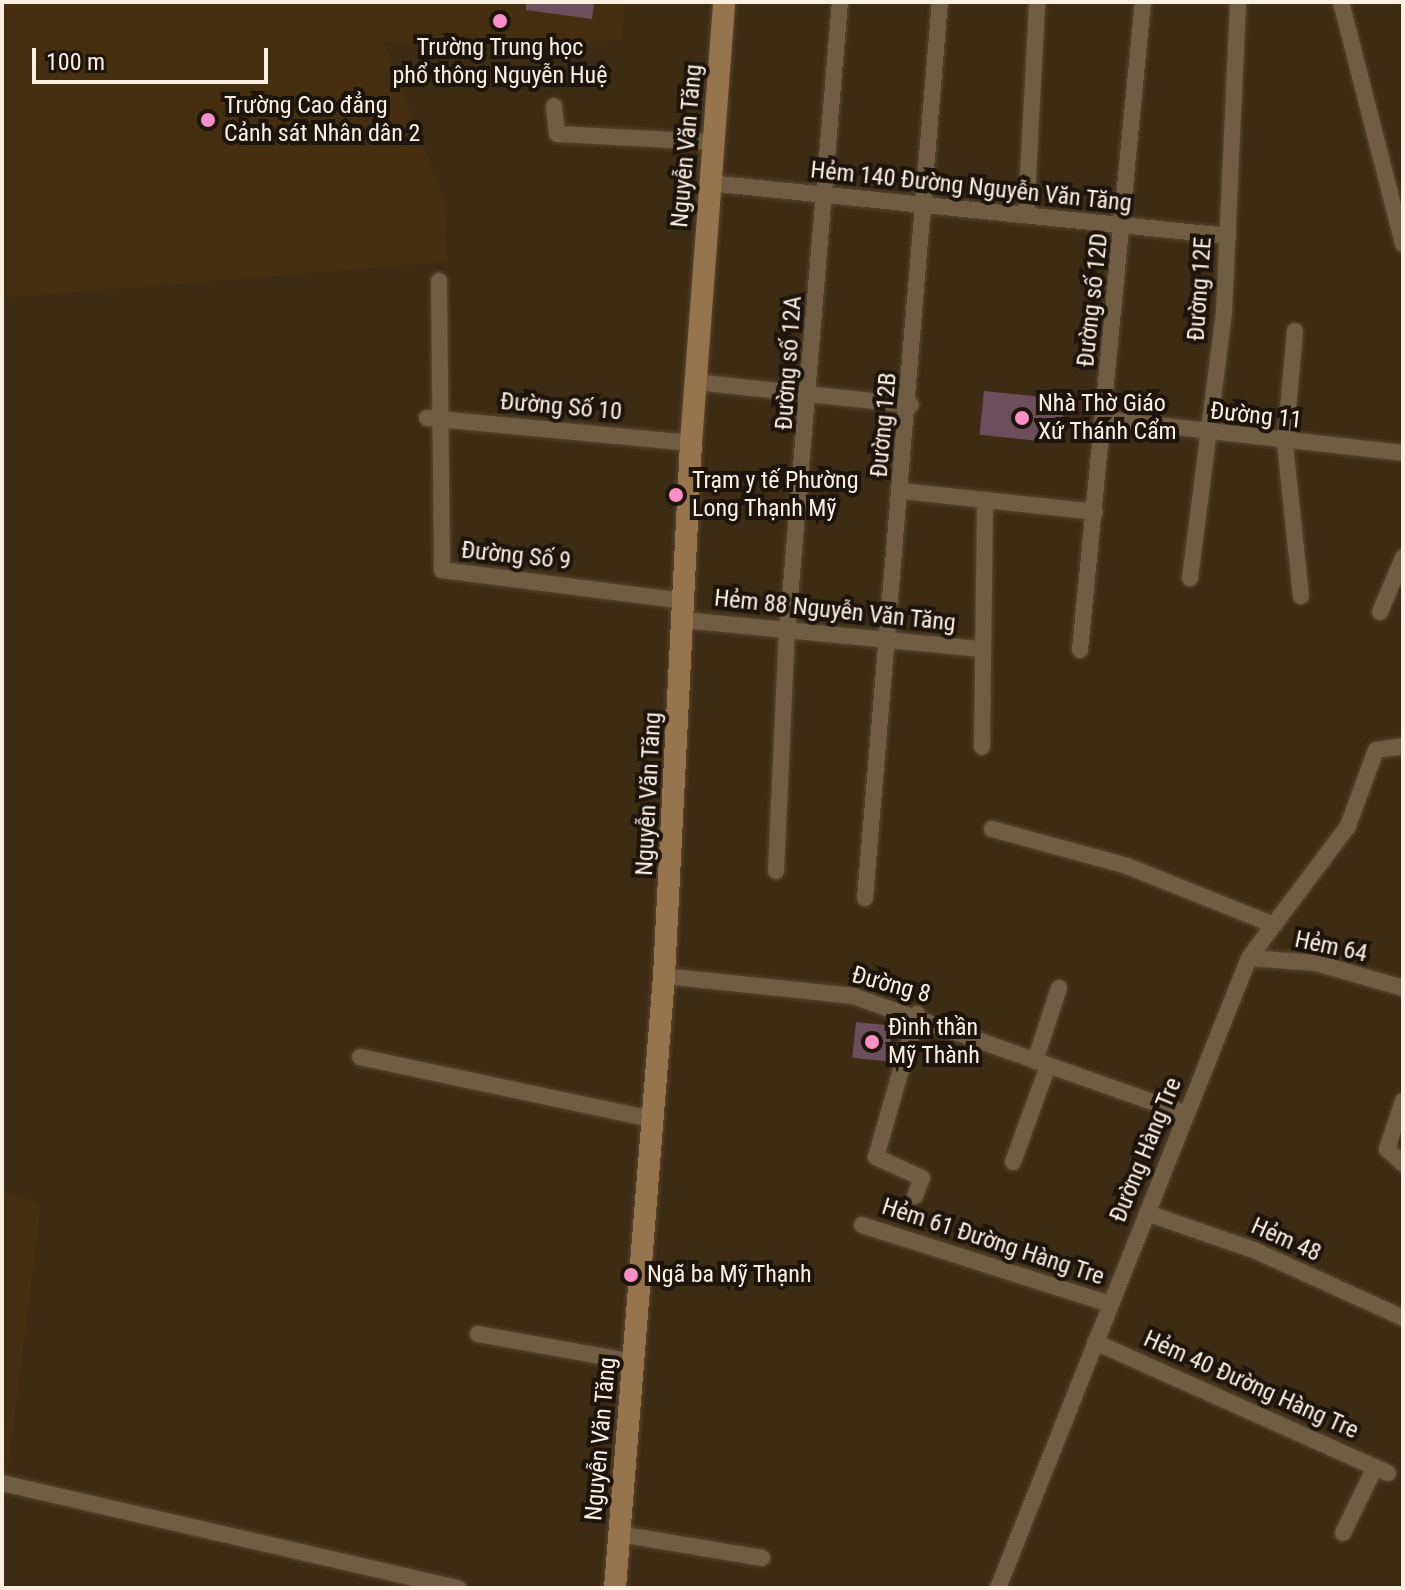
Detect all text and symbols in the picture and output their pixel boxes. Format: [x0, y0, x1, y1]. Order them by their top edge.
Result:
marker: Trường Trung học phổ thông Nguyễn Huệ [491, 12, 509, 30]
scale bar [36, 32, 272, 82]
place label: Trường Trung học phổ thông Nguyễn Huệ [393, 34, 607, 90]
text: 100 m [46, 48, 105, 76]
street label: Nguyễn Văn Tăng [665, 63, 709, 229]
place label: Trường Cao đẳng Cảnh sát Nhân dân 2 [224, 92, 420, 148]
marker: Trường Cao đẳng Cảnh sát Nhân dân 2 [199, 111, 217, 129]
street label: Hẻm 140 Đường Nguyễn Văn Tăng [809, 156, 1133, 218]
street label: Đường số 12D [1072, 232, 1114, 368]
street label: Đường 12E [1182, 236, 1218, 342]
street label: Đường số 12A [770, 295, 808, 431]
street label: Đường 12B [865, 371, 903, 479]
street label: Đường Số 10 [499, 387, 623, 427]
place label: Nhà Thờ Giáo Xứ Thánh Cẩm [1038, 390, 1177, 446]
street label: Đường 11 [1209, 397, 1303, 435]
marker: Nhà Thờ Giáo Xứ Thánh Cẩm [1013, 409, 1031, 427]
place label: Trạm y tế Phường Long Thạnh Mỹ [692, 467, 859, 523]
marker: Trạm y tế Phường Long Thạnh Mỹ [667, 486, 685, 504]
street label: Đường Số 9 [460, 536, 572, 576]
street label: Hẻm 88 Nguyễn Văn Tăng [713, 584, 957, 638]
street label: Nguyễn Văn Tăng [630, 711, 668, 877]
street label: Hẻm 64 [1292, 925, 1370, 969]
street label: Đường 8 [849, 961, 933, 1009]
place label: Đình thần Mỹ Thành [888, 1014, 980, 1070]
marker: Đình thần Mỹ Thành [863, 1033, 881, 1051]
street label: Đường Hàng Tre [1104, 1073, 1188, 1227]
street label: Hẻm 61 Đường Hàng Tre [878, 1192, 1108, 1292]
street label: Hẻm 48 [1247, 1212, 1325, 1268]
place label: Ngã ba Mỹ Thạnh [647, 1261, 812, 1289]
marker: Ngã ba Mỹ Thạnh [622, 1266, 640, 1284]
street label: Hẻm 40 Đường Hàng Tre [1139, 1325, 1363, 1445]
street label: Nguyễn Văn Tăng [579, 1356, 623, 1522]

